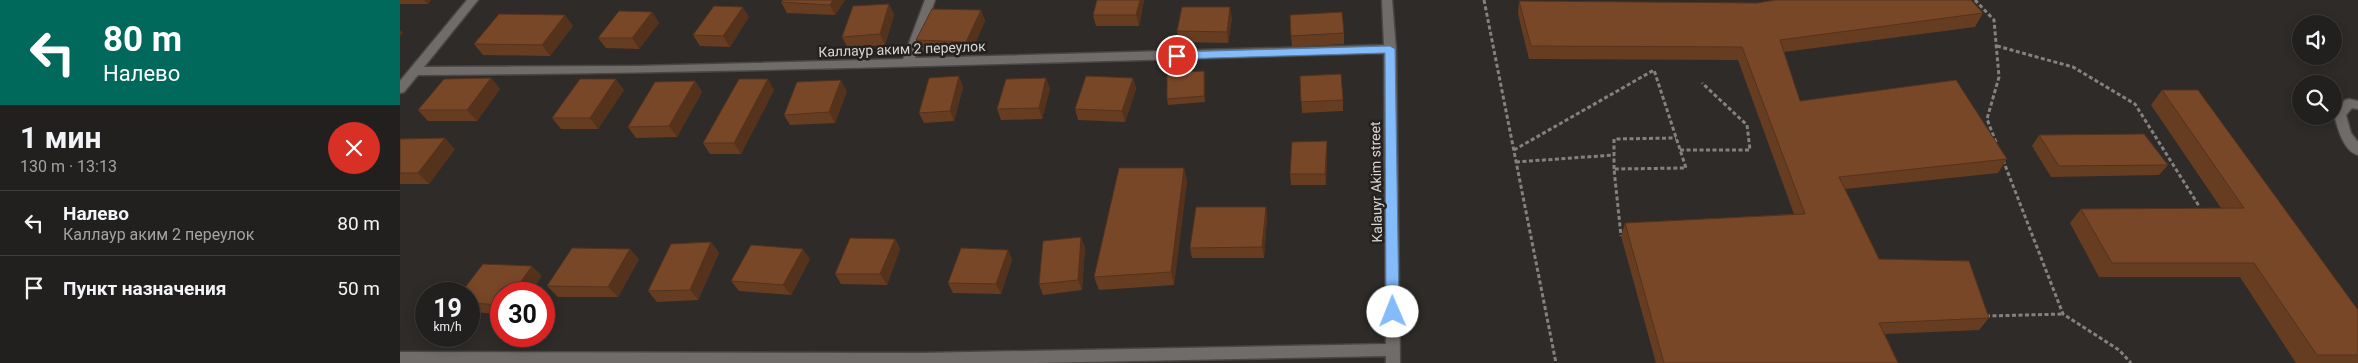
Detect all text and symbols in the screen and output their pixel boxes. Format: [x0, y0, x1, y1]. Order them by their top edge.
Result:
map controls [2292, 15, 2342, 125]
button: sound [2292, 15, 2342, 65]
text: 80 m [103, 19, 182, 60]
icon: left [20, 20, 85, 85]
pin [1156, 35, 1198, 77]
street label: Каллаур аким 2 переулок [818, 38, 986, 60]
icon: arrive [1163, 42, 1191, 70]
text: Налево [103, 61, 180, 86]
button: search [2292, 75, 2342, 125]
text: 1 мин [20, 120, 101, 155]
street label: Kalauyr Akim street [1367, 121, 1385, 243]
button: close [328, 122, 380, 174]
text: 130 m · 13:13 [20, 157, 117, 176]
text: Налево [63, 202, 129, 225]
icon: left [20, 209, 48, 237]
text: 80 m [337, 212, 380, 235]
text: Каллаур аким 2 переулок [63, 225, 254, 244]
icon: arrive [20, 274, 48, 302]
text: Пункт назначения [63, 277, 226, 300]
text: 50 m [337, 277, 380, 300]
speed limit sign: 30 [490, 282, 555, 347]
position arrow [1366, 285, 1418, 337]
text: 19 [433, 294, 462, 323]
text: km/h [433, 320, 462, 334]

